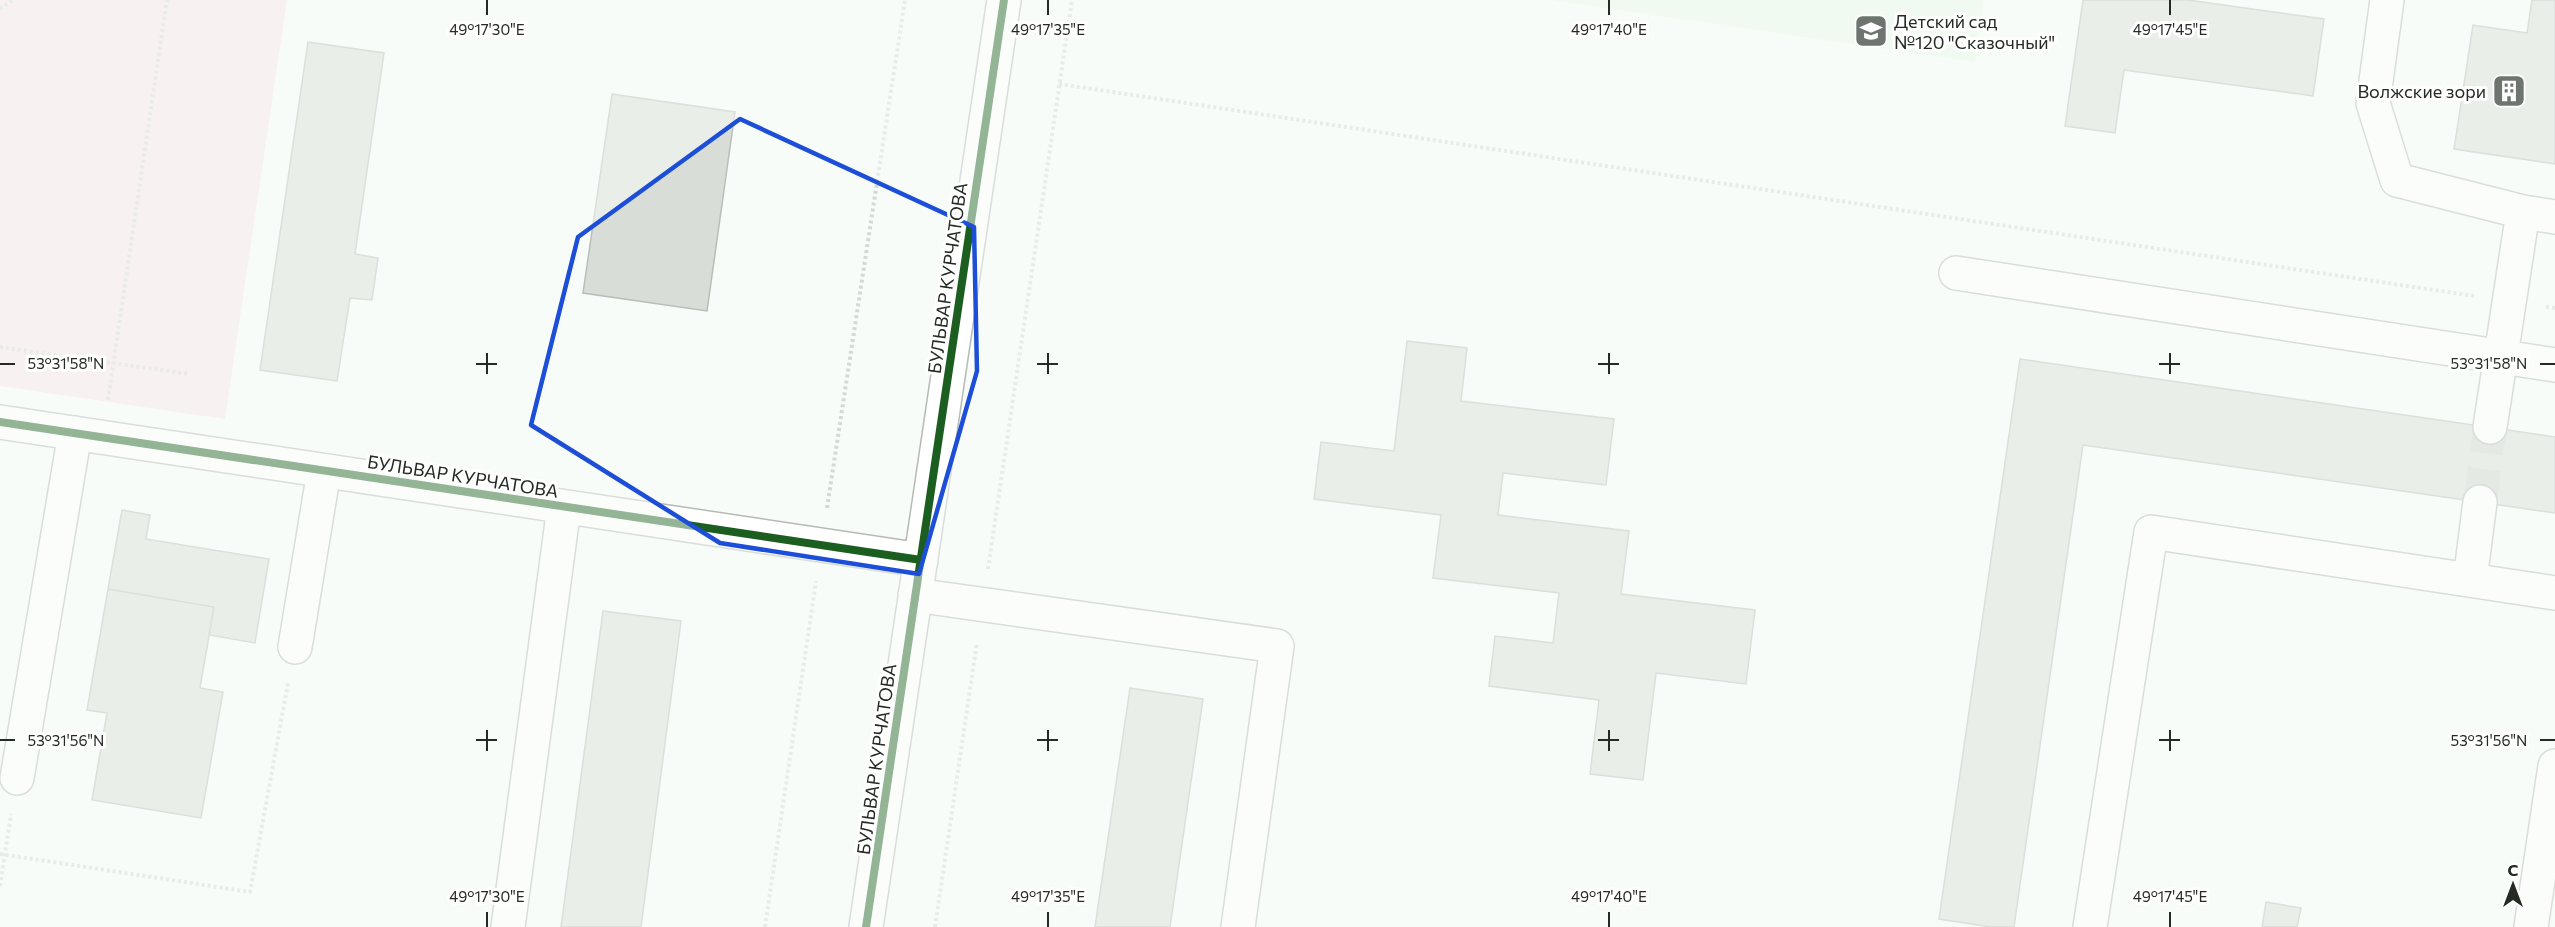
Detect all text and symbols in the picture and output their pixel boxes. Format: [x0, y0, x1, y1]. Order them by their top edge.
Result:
place label: Детский сад №120 "Сказочный" [1894, 10, 2055, 53]
school or university icon: Детский сад №120 "Сказочный" [1853, 13, 1889, 49]
text: 49°17'30"E [449, 20, 525, 38]
text: 49°17'35"E [1011, 20, 1085, 38]
text: 49°17'40"E [1571, 20, 1647, 38]
text: 49°17'45"E [2133, 20, 2207, 38]
building icon: Волжские зори [2491, 73, 2527, 109]
place label: Волжские зори [2357, 80, 2486, 102]
street label: БУЛЬВАР КУРЧАТОВА [923, 181, 971, 375]
text: 53°31'58"N [28, 354, 104, 372]
text: 53°31'58"N [2451, 354, 2527, 372]
street label: БУЛЬВАР КУРЧАТОВА [366, 450, 560, 502]
street label: БУЛЬВАР КУРЧАТОВА [852, 662, 900, 856]
text: 53°31'56"N [28, 731, 104, 749]
text: 53°31'56"N [2451, 731, 2527, 749]
north arrow [2483, 855, 2543, 915]
text: С [2508, 860, 2519, 879]
text: 49°17'30"E [449, 887, 525, 905]
text: 49°17'35"E [1011, 887, 1085, 905]
text: 49°17'40"E [1571, 887, 1647, 905]
text: 49°17'45"E [2133, 887, 2207, 905]

